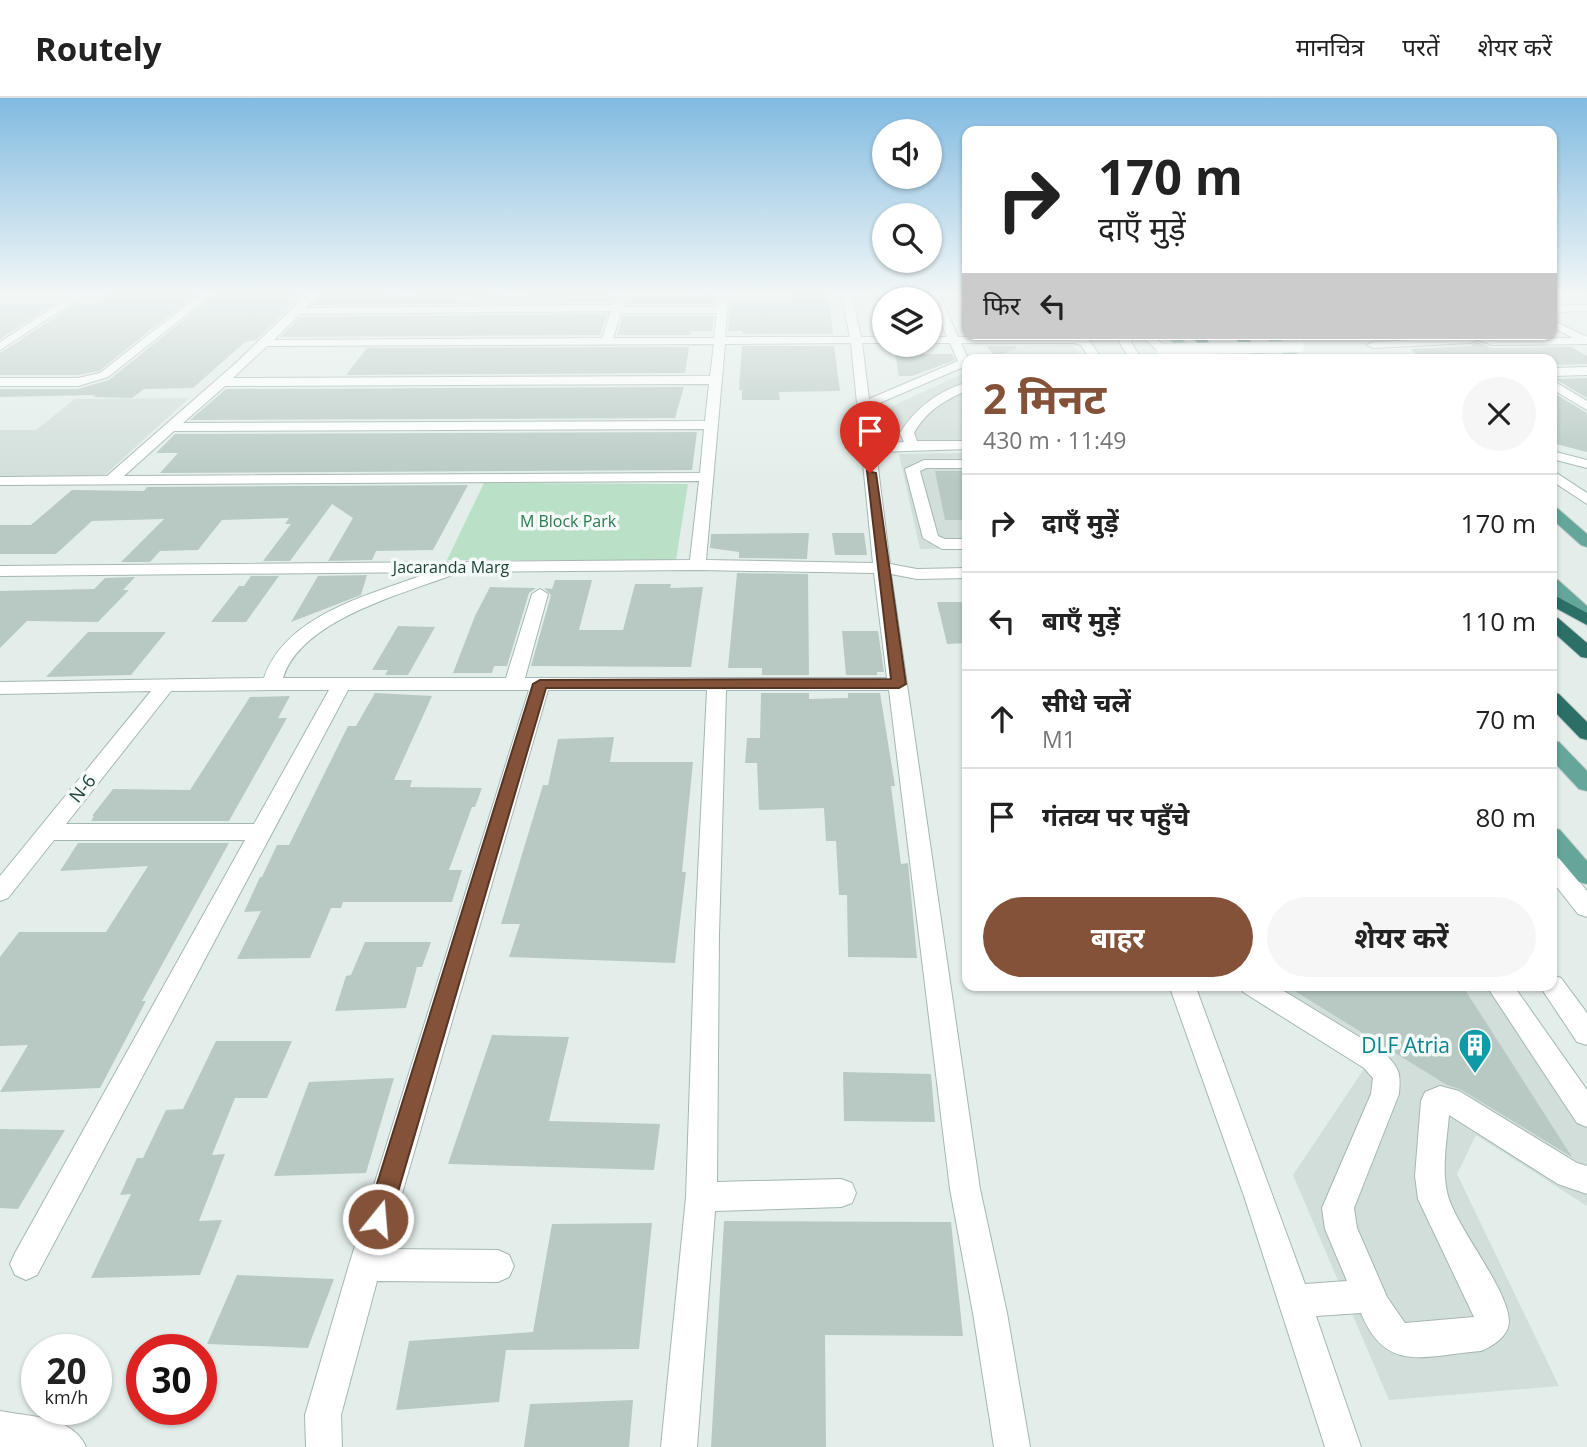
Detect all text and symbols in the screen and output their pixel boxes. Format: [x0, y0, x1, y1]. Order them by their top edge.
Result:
text: Routely [35, 26, 162, 71]
text: मानचित्र [1296, 30, 1364, 63]
text: परतें [1402, 30, 1439, 63]
text: शेयर करें [1477, 30, 1552, 63]
map controls [872, 119, 942, 357]
button: sound [872, 119, 942, 189]
text: 170 m [1098, 143, 1243, 209]
icon: right [983, 154, 1074, 245]
button: search [872, 203, 942, 273]
text: दाएँ मुड़ें [1098, 206, 1186, 249]
button: layers [872, 287, 942, 357]
text: फिर [983, 287, 1020, 323]
icon: left [1034, 287, 1072, 325]
text: 2 मिनट [983, 369, 1106, 426]
button: close [1462, 377, 1536, 451]
pin [840, 401, 900, 473]
icon: arrive [851, 412, 889, 450]
text: 430 m · 11:49 [983, 424, 1126, 456]
icon: right [983, 504, 1021, 542]
text: दाएँ मुड़ें [1042, 504, 1119, 540]
text: 170 m [1461, 505, 1536, 541]
park label: M Block Park [520, 510, 617, 532]
street label: Jacaranda Marg [391, 556, 509, 578]
icon: left [983, 602, 1021, 640]
text: बाएँ मुड़ें [1042, 602, 1120, 638]
text: 110 m [1461, 603, 1536, 639]
text: सीधे चलें [1042, 684, 1131, 720]
icon: ahead [983, 700, 1021, 738]
text: 70 m [1475, 701, 1536, 737]
text: M1 [1042, 723, 1076, 755]
street label: N-6 [63, 769, 101, 807]
icon: arrive [983, 798, 1021, 836]
text: गंतव्य पर पहुँचे [1042, 798, 1189, 834]
text: 80 m [1475, 799, 1536, 835]
button: बाहर [983, 897, 1253, 977]
button: शेयर करें [1267, 897, 1536, 977]
building icon: DLF Atria [1456, 1026, 1494, 1075]
place label: DLF Atria [1361, 1031, 1450, 1059]
position arrow [341, 1182, 415, 1256]
speed limit sign: 30 [126, 1334, 217, 1425]
text: 20 [46, 1347, 87, 1394]
text: km/h [45, 1385, 88, 1409]

